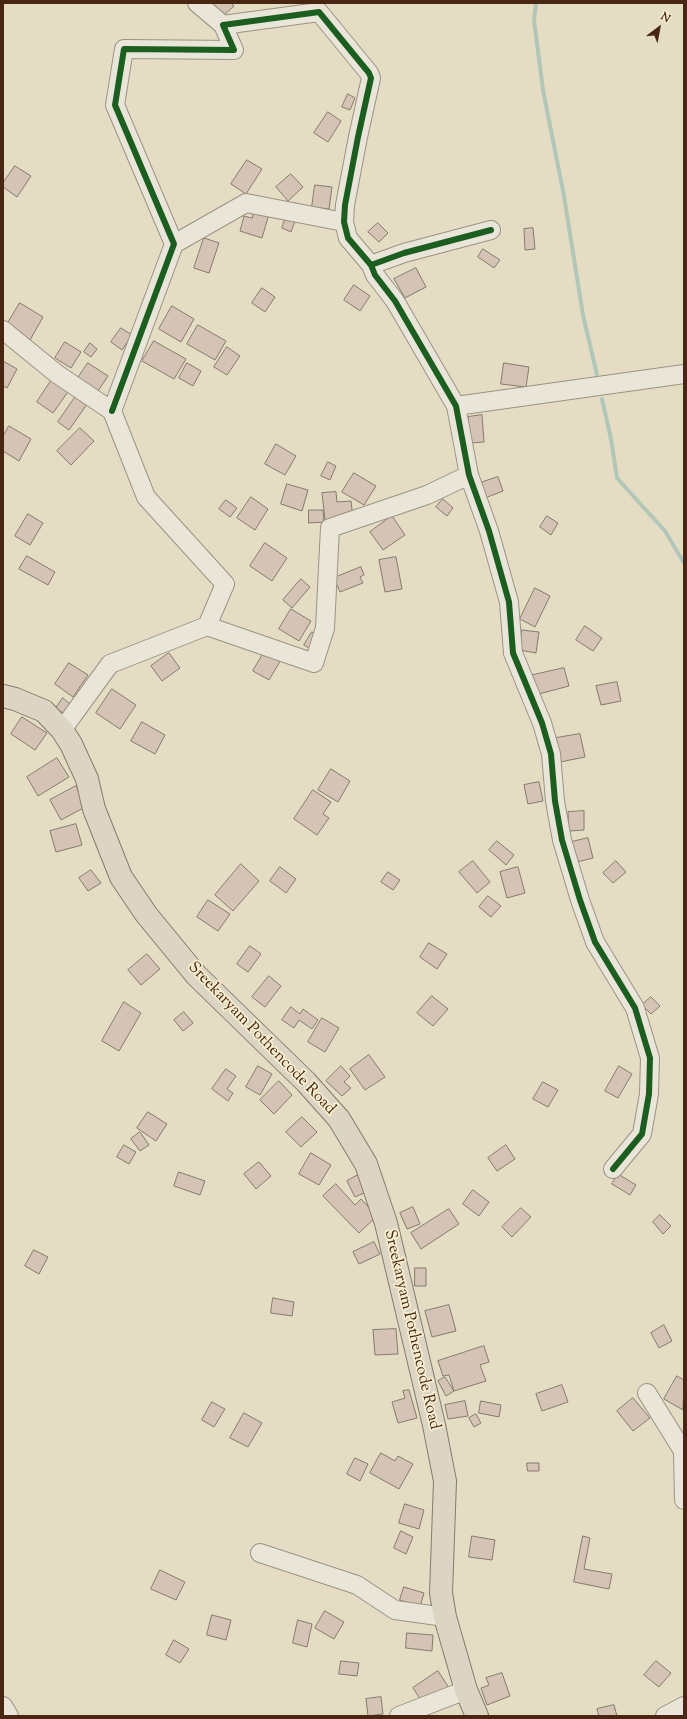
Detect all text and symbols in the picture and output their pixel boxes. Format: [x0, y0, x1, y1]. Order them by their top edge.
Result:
north arrow [639, 8, 679, 48]
text: N [657, 9, 673, 27]
street label: Sreekaryam Pothencode Road [183, 959, 339, 1119]
street label: Sreekaryam Pothencode Road [379, 1228, 443, 1432]

